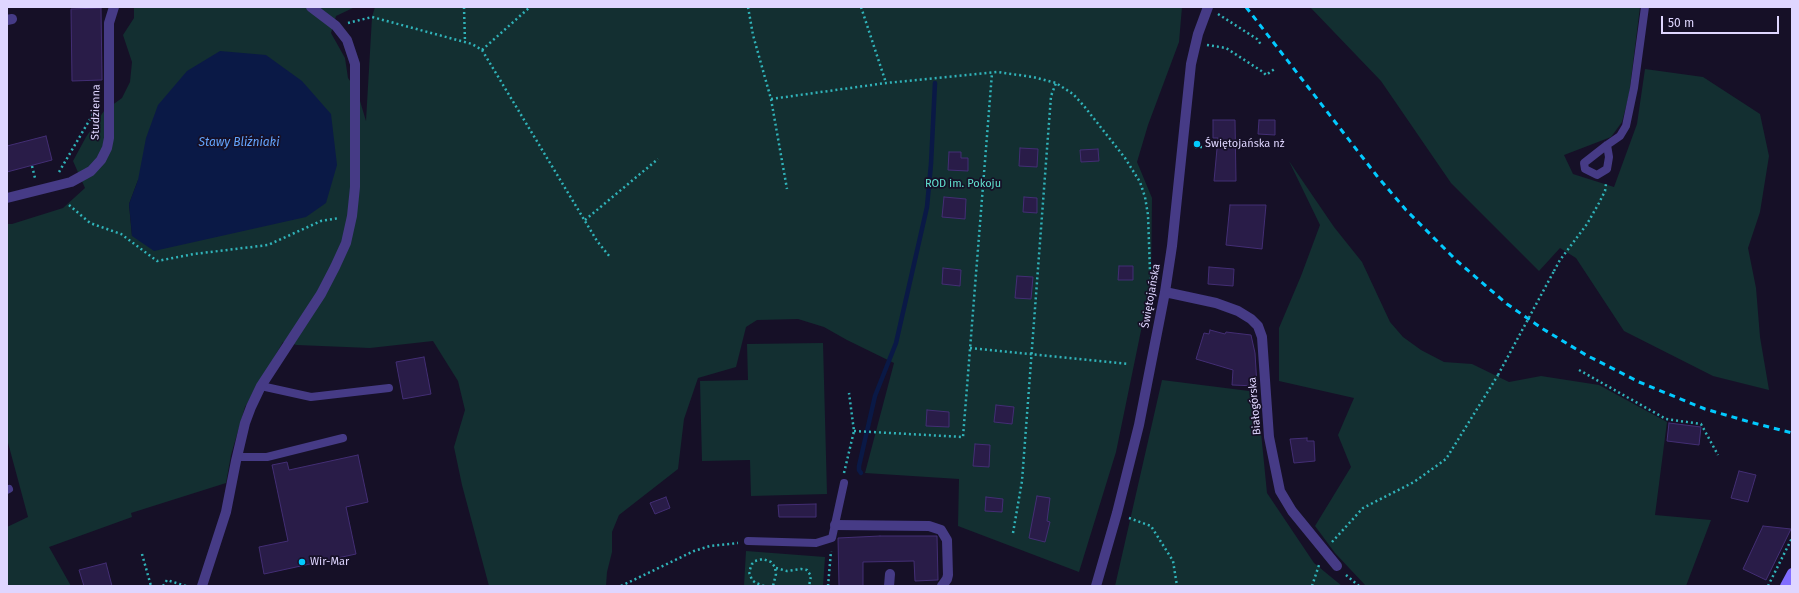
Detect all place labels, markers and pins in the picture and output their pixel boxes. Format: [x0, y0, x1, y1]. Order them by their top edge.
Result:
place label: Świętojańska nż [1205, 137, 1284, 151]
marker: Świętojańska nż [1192, 139, 1202, 149]
place label: Wir-Mar [310, 555, 349, 569]
marker: Wir-Mar [297, 557, 307, 567]

